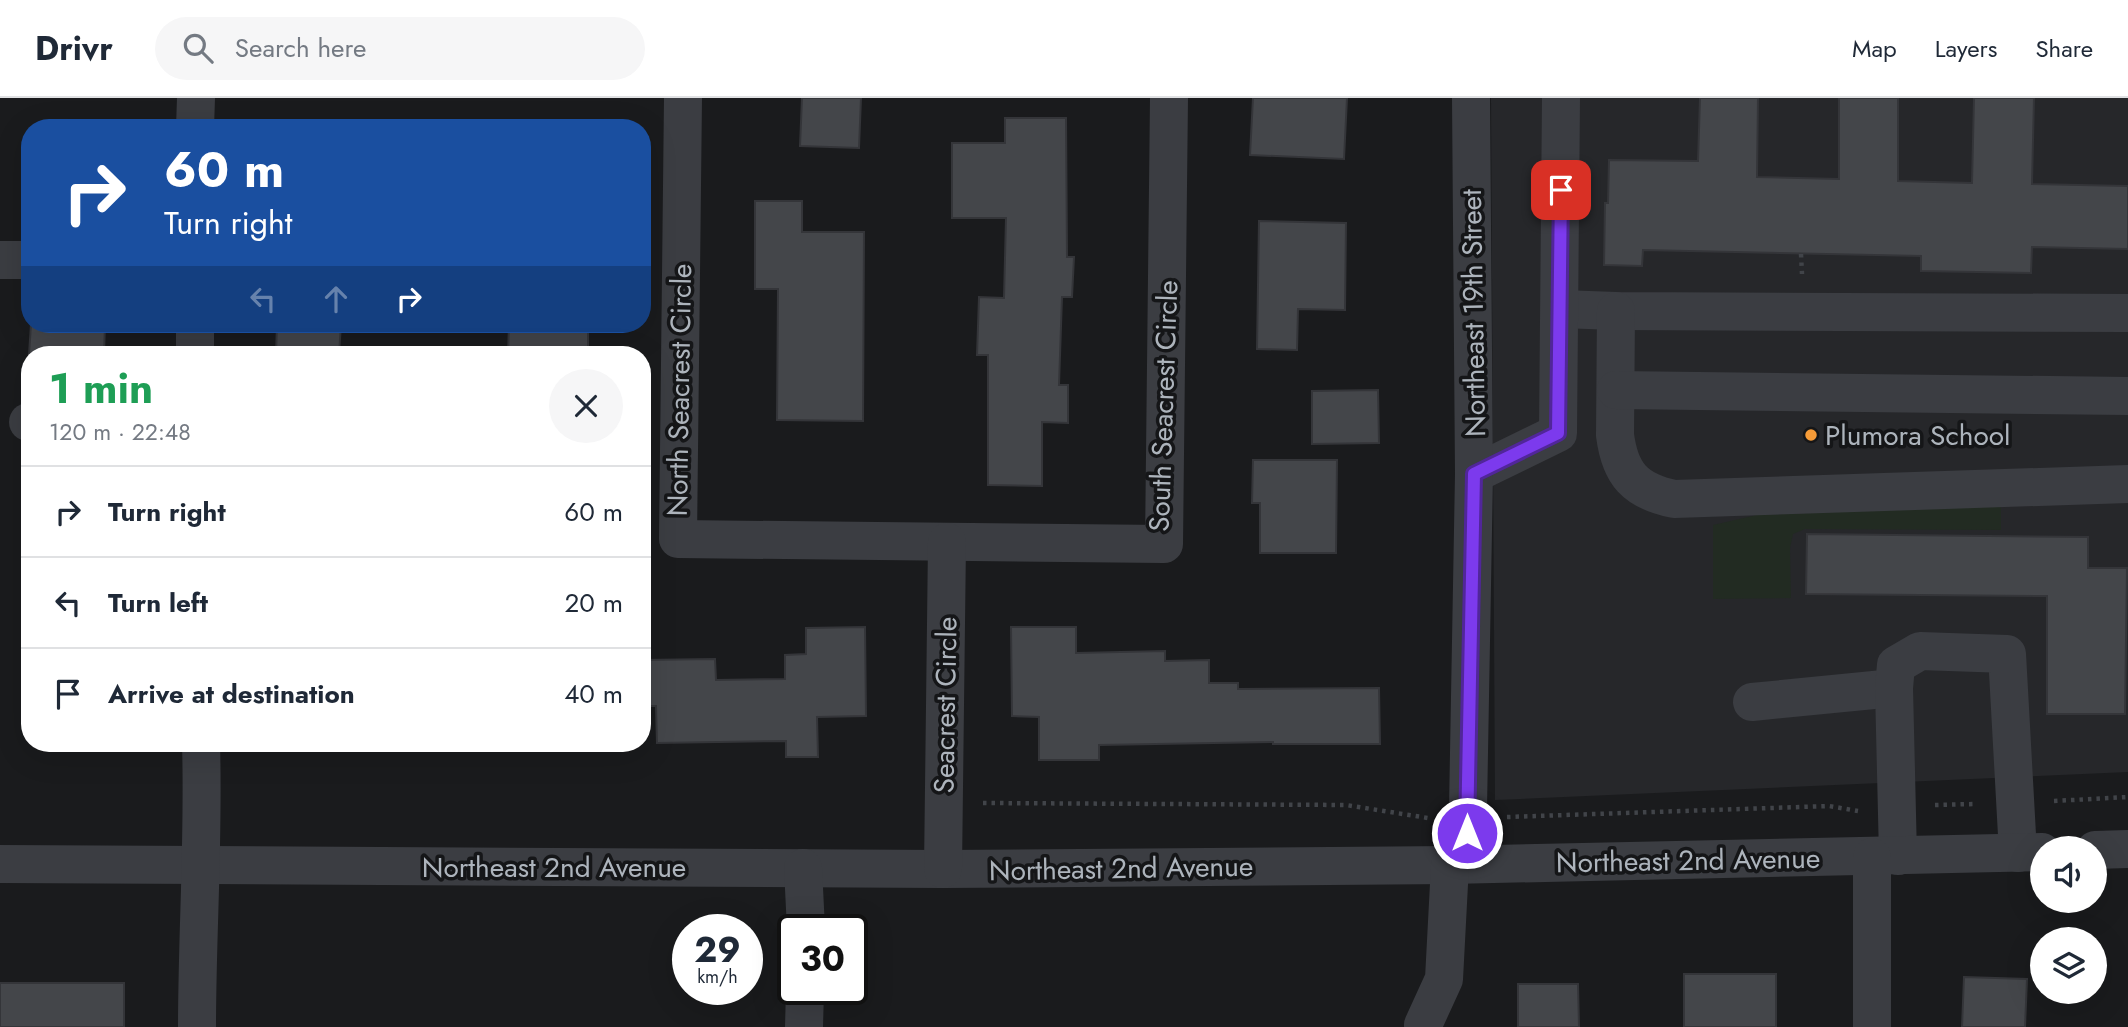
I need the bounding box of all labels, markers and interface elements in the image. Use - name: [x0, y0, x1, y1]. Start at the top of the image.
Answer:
- search box: [155, 17, 645, 80]
- text: Drivr: [35, 25, 113, 72]
- icon: search: [179, 29, 217, 67]
- text: Search here: [235, 29, 366, 67]
- text: Map: [1852, 31, 1897, 66]
- text: Layers: [1935, 31, 1997, 66]
- text: Share: [2035, 31, 2093, 66]
- text: 60 m: [164, 135, 284, 205]
- icon: right: [49, 147, 140, 238]
- pin: [1531, 160, 1591, 220]
- icon: arrive: [1542, 171, 1580, 209]
- street label: Northeast 19th Street: [1451, 189, 1496, 437]
- text: Turn right: [164, 200, 293, 246]
- street label: North Seacrest Circle: [657, 263, 702, 517]
- icon: left: [244, 280, 282, 318]
- icon: ahead: [317, 280, 355, 318]
- icon: right: [390, 280, 428, 318]
- street label: South Seacrest Circle: [1139, 280, 1188, 532]
- text: 1 min: [49, 358, 153, 419]
- button: close: [549, 369, 623, 443]
- text: 120 m · 22:48: [49, 415, 191, 449]
- place label: Plumora School: [1825, 415, 2011, 456]
- marker: Plumora School: [1803, 427, 1819, 443]
- icon: right: [49, 493, 87, 531]
- text: Turn right: [108, 493, 226, 531]
- text: 60 m: [564, 493, 623, 531]
- icon: left: [49, 584, 87, 622]
- text: Turn left: [108, 584, 208, 622]
- text: 20 m: [565, 584, 623, 622]
- street label: Seacrest Circle: [923, 616, 968, 794]
- icon: arrive: [49, 675, 87, 713]
- text: Arrive at destination: [108, 675, 355, 713]
- text: 40 m: [564, 675, 623, 713]
- position arrow: [1430, 796, 1504, 870]
- map controls: [2030, 836, 2107, 1004]
- button: sound: [2030, 836, 2107, 913]
- street label: Northeast 2nd Avenue: [1555, 838, 1821, 883]
- street label: Northeast 2nd Avenue: [988, 846, 1254, 891]
- street label: Northeast 2nd Avenue: [422, 847, 686, 888]
- speed limit sign: 30: [777, 914, 868, 1005]
- text: 29: [694, 925, 741, 975]
- button: layers: [2030, 927, 2107, 1004]
- text: km/h: [697, 964, 738, 990]

